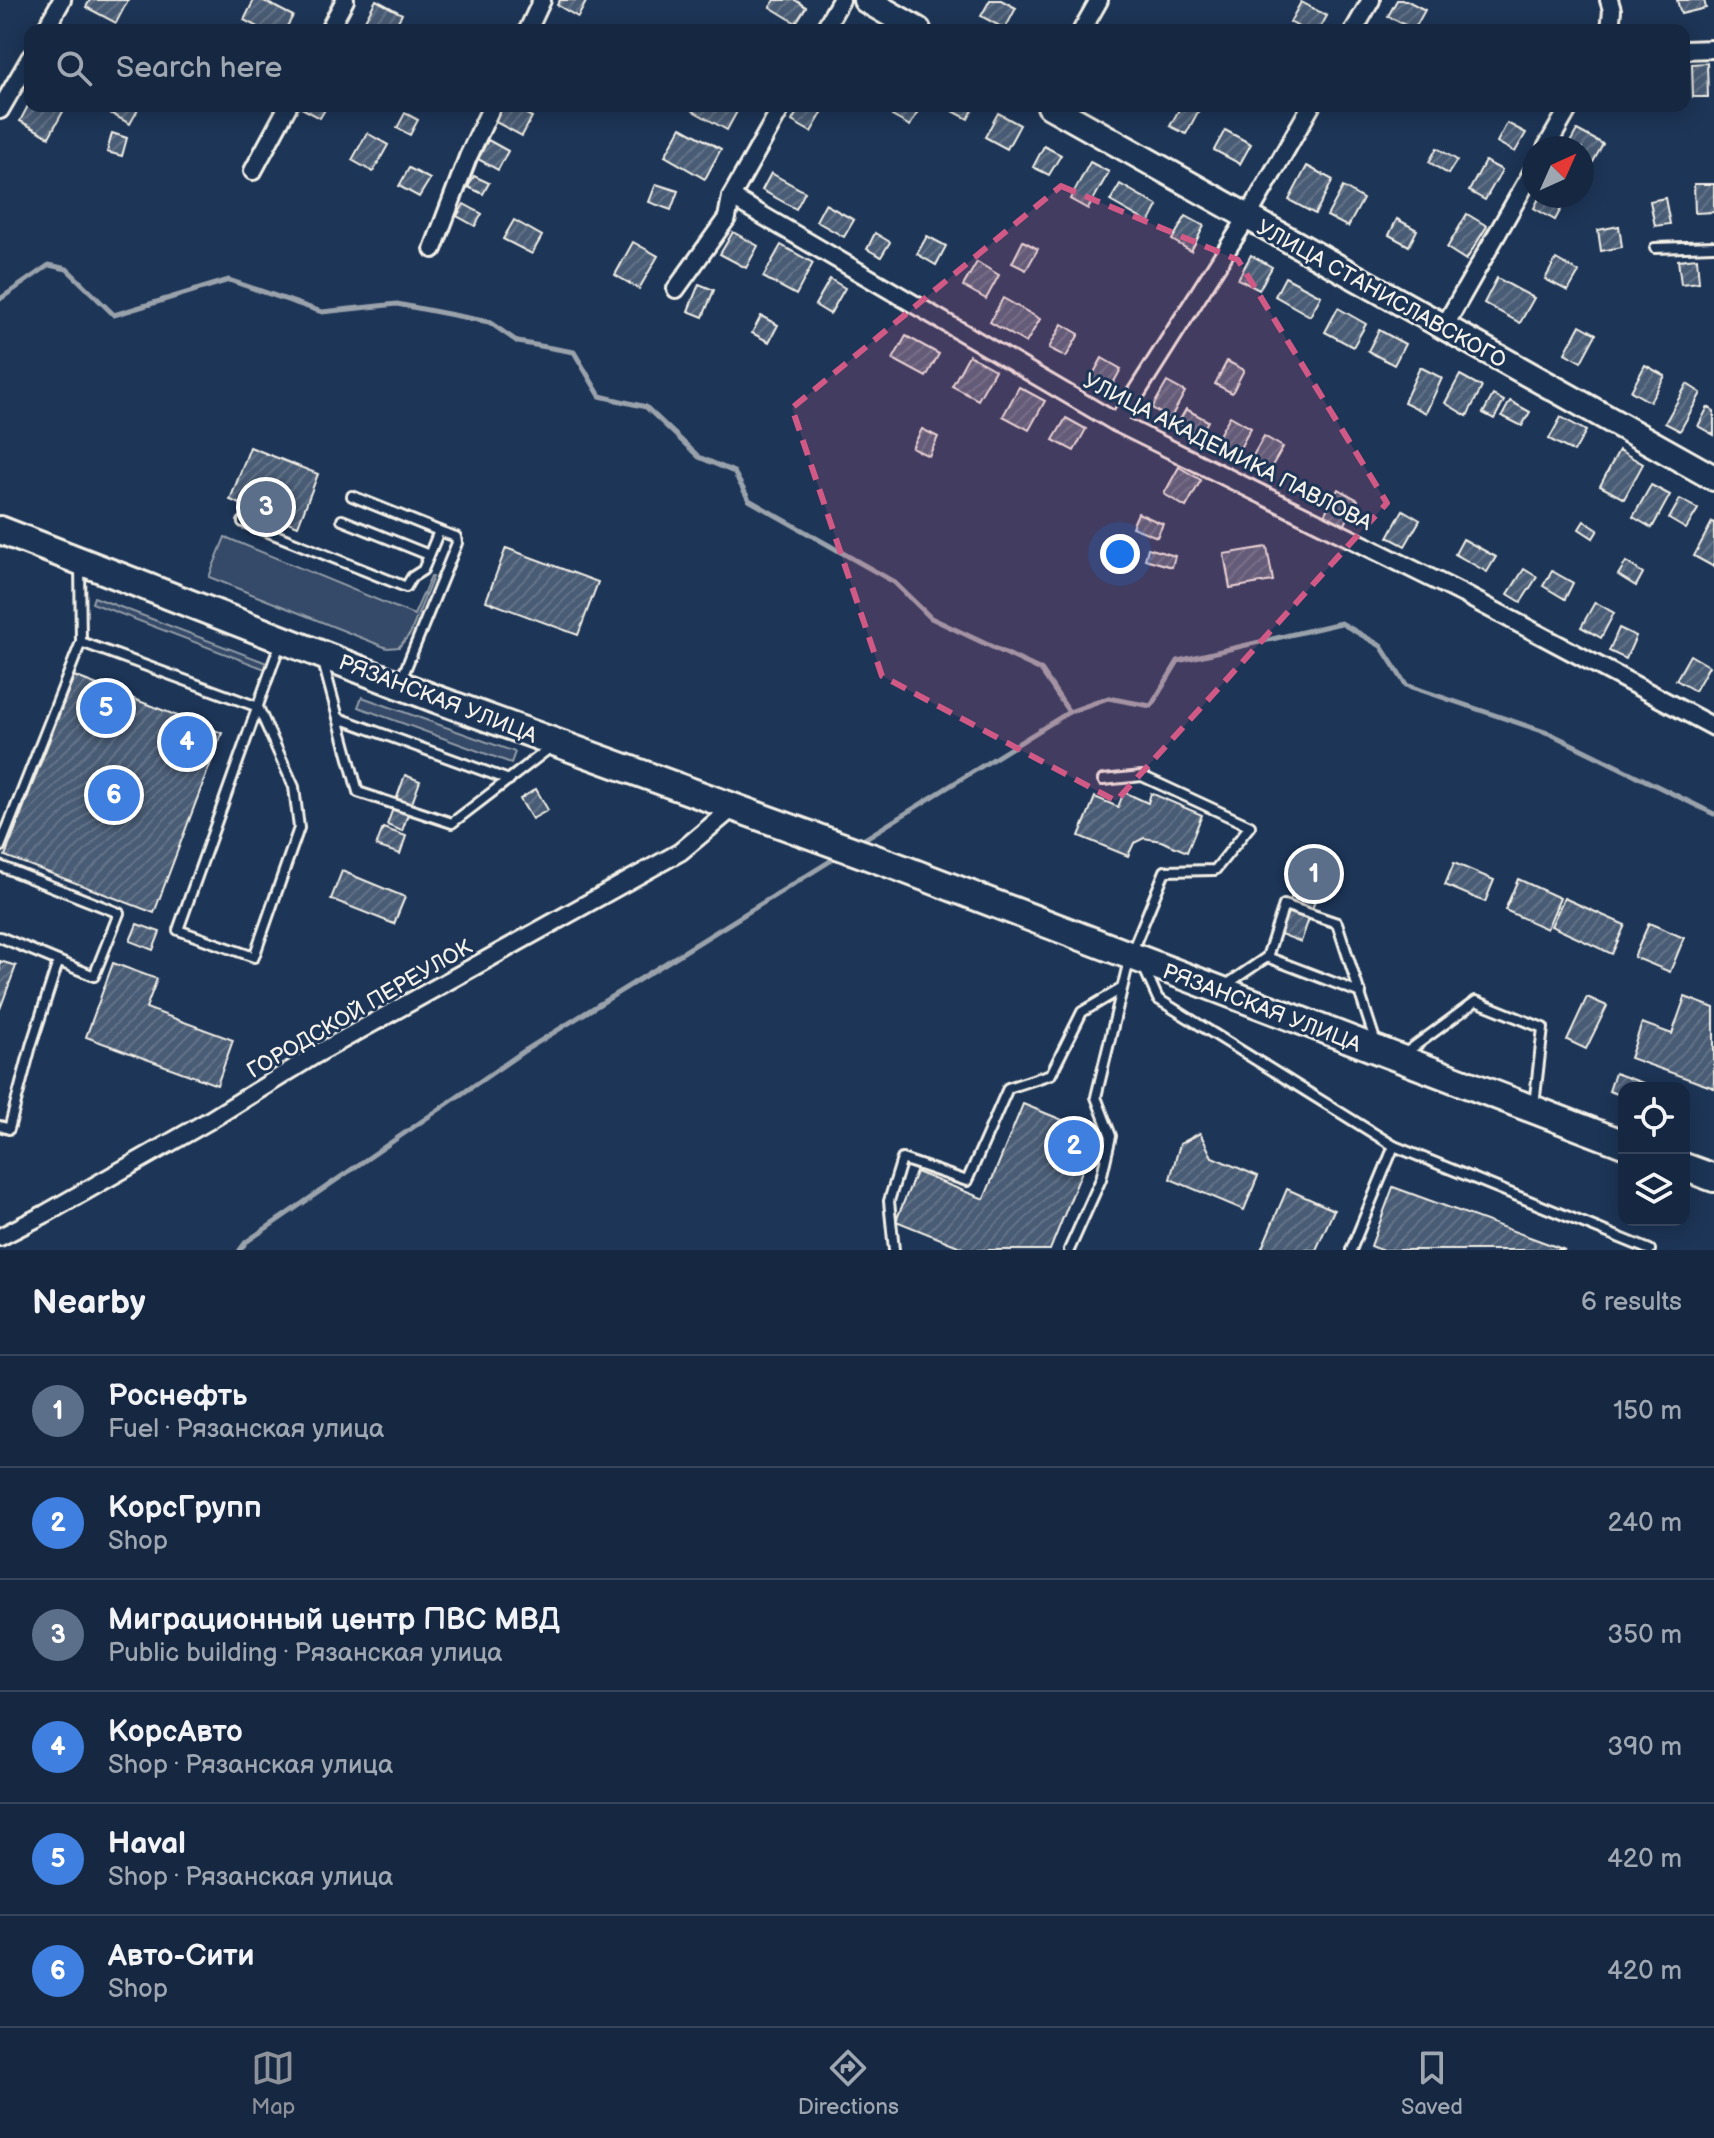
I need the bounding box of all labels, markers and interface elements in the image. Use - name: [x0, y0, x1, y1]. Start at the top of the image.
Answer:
- search box: [24, 24, 1690, 112]
- icon: search: [52, 46, 96, 90]
- text: Search here: [116, 50, 282, 86]
- north arrow: [1522, 136, 1594, 208]
- street label: УЛИЦА СТАНИСЛАВСКОГО: [1252, 214, 1511, 375]
- street label: УЛИЦА АКАДЕМИКА ПАВЛОВА: [1078, 368, 1377, 537]
- pin: 3: [240, 477, 292, 537]
- your location: [1100, 534, 1140, 574]
- street label: РЯЗАНСКАЯ УЛИЦА: [334, 649, 541, 750]
- pin: 5: [80, 678, 132, 738]
- pin: 4: [161, 712, 213, 772]
- pin: 6: [88, 765, 140, 825]
- pin: 1: [1288, 844, 1340, 904]
- street label: ГОРОДСКОЙ ПЕРЕУЛОК: [242, 933, 478, 1085]
- street label: РЯЗАНСКАЯ УЛИЦА: [1158, 958, 1365, 1059]
- map controls: [1618, 1082, 1690, 1226]
- button: locate: [1618, 1082, 1690, 1154]
- pin: 2: [1048, 1116, 1100, 1176]
- button: layers: [1618, 1154, 1690, 1226]
- text: Nearby: [32, 1282, 146, 1323]
- text: 6 results: [1581, 1287, 1682, 1318]
- text: Роснефть: [108, 1378, 247, 1414]
- text: 1: [53, 1396, 63, 1427]
- text: 150 m: [1613, 1396, 1682, 1427]
- text: Fuel · Рязанская улица: [108, 1414, 384, 1445]
- text: КорсГрупп: [108, 1490, 262, 1526]
- text: 2: [50, 1508, 66, 1539]
- text: 240 m: [1607, 1508, 1682, 1539]
- text: Shop: [108, 1526, 168, 1557]
- text: Миграционный центр ПВС МВД: [108, 1602, 560, 1638]
- text: 3: [50, 1620, 66, 1651]
- text: 350 m: [1607, 1620, 1682, 1651]
- text: Public building · Рязанская улица: [108, 1638, 503, 1669]
- text: КорсАвто: [108, 1714, 243, 1750]
- text: 4: [50, 1732, 66, 1763]
- text: 390 m: [1607, 1732, 1682, 1763]
- text: Shop · Рязанская улица: [108, 1750, 393, 1781]
- text: Haval: [108, 1826, 186, 1862]
- text: 5: [50, 1844, 66, 1875]
- text: 420 m: [1607, 1844, 1682, 1875]
- text: Shop · Рязанская улица: [108, 1862, 393, 1893]
- text: Авто-Сити: [108, 1938, 255, 1974]
- text: 6: [50, 1956, 66, 1987]
- text: 420 m: [1607, 1956, 1682, 1987]
- text: Shop: [108, 1974, 168, 2005]
- tab: Map: [251, 2046, 295, 2121]
- tab: Directions: [798, 2046, 899, 2121]
- tab: Saved: [1401, 2046, 1463, 2121]

